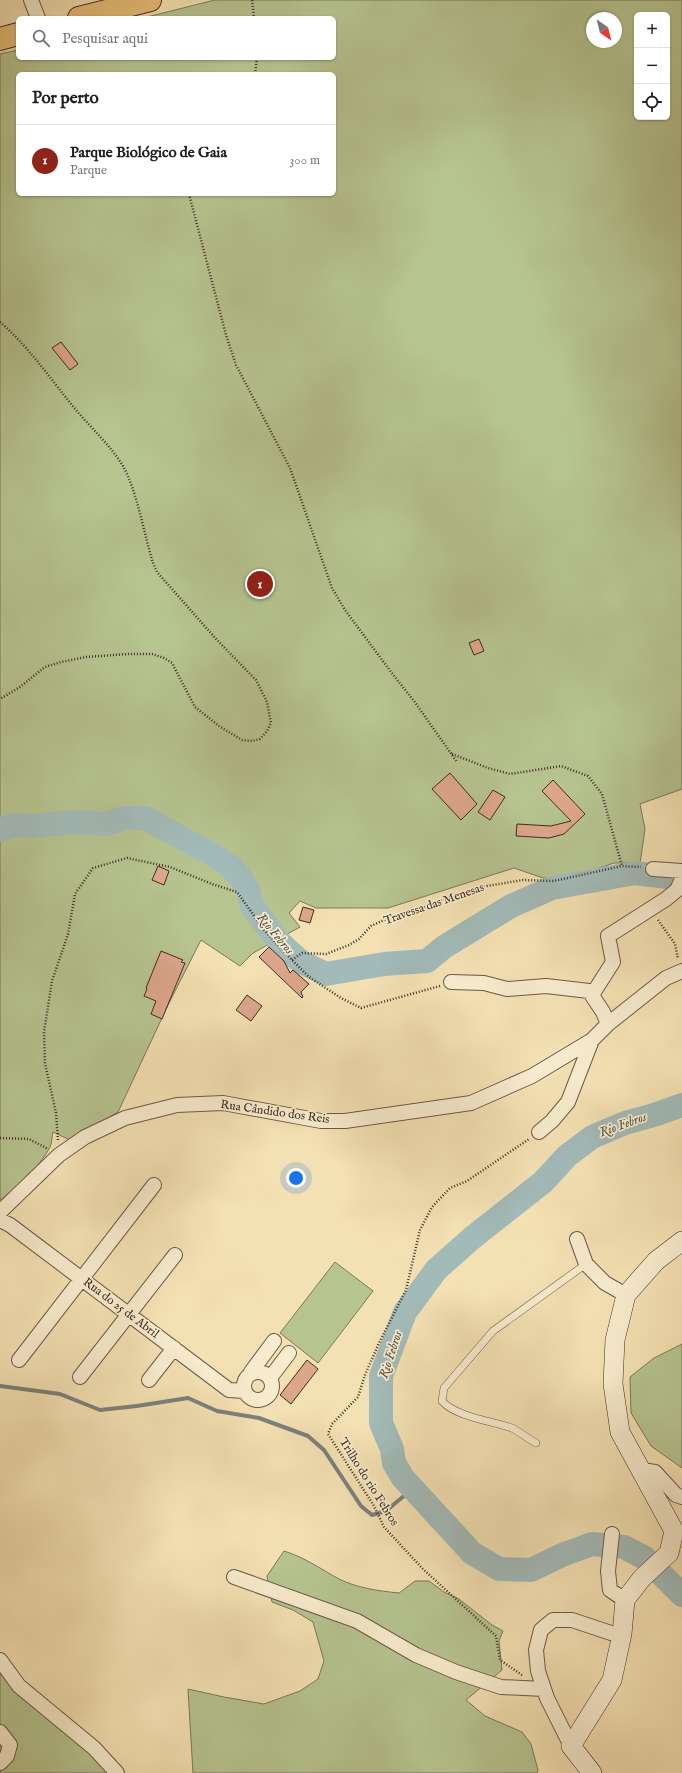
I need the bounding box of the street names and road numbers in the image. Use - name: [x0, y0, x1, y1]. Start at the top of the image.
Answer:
- street label: Travessa das Menesas: [382, 880, 486, 928]
- street label: Rua Cândido dos Reis: [219, 1097, 331, 1127]
- street label: Rua do 25 de Abril: [80, 1275, 162, 1342]
- street label: Trilho do rio Febros: [336, 1435, 402, 1529]

